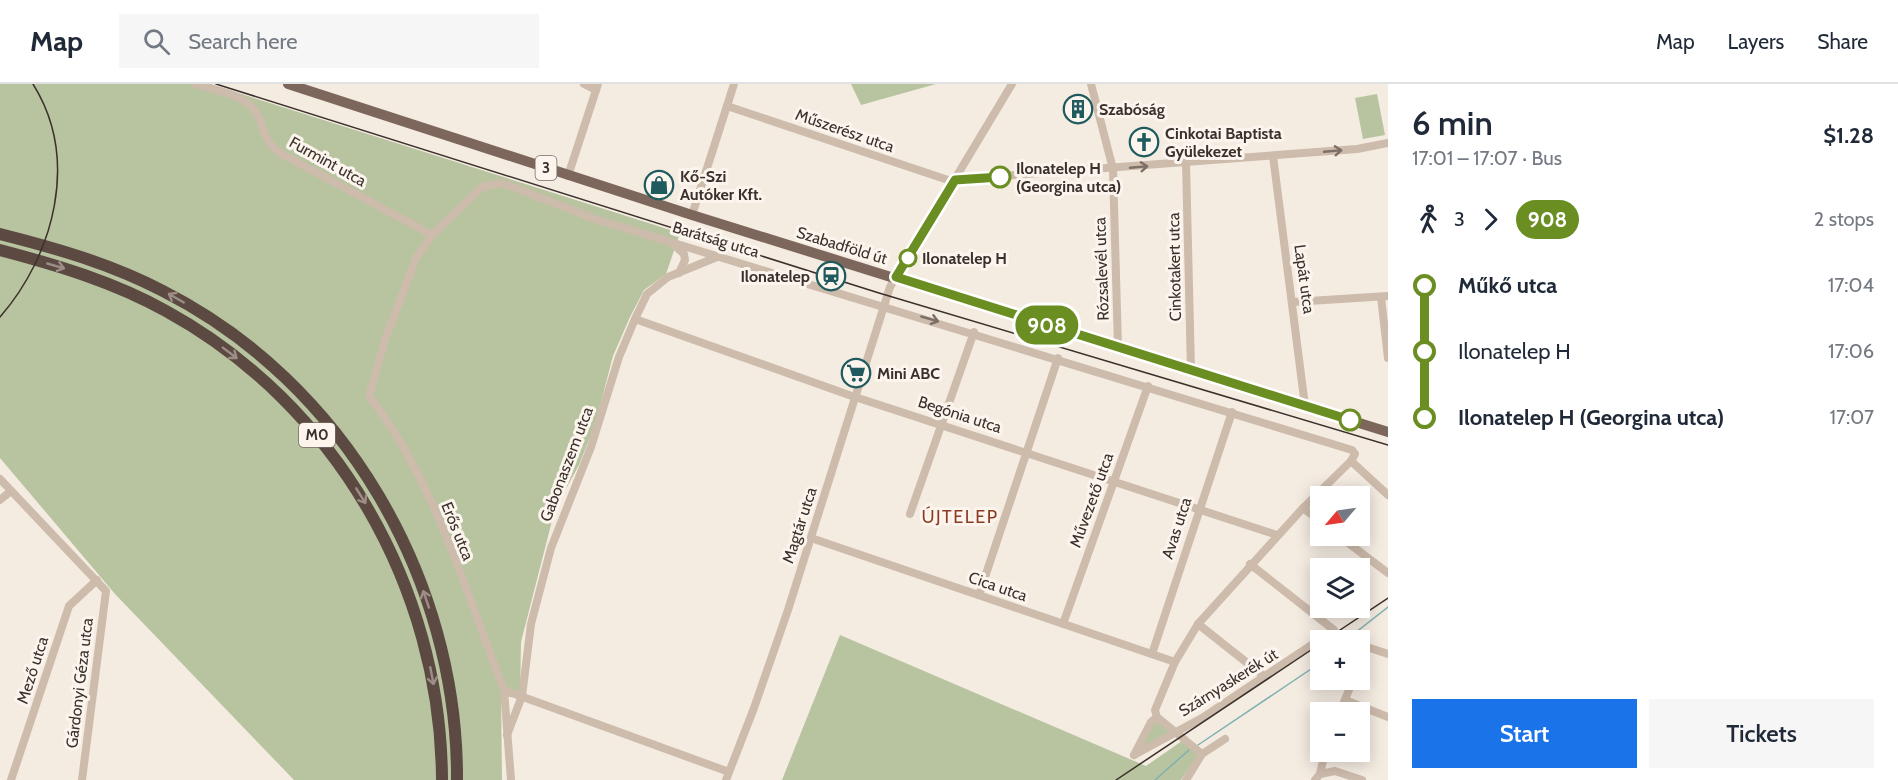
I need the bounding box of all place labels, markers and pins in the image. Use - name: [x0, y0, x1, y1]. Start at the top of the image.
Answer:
- building icon: Szabóság: [1062, 93, 1094, 125]
- place label: Szabóság: [1099, 100, 1165, 119]
- place label: Cinkotai Baptista Gyülekezet: [1165, 124, 1282, 161]
- church icon: Cinkotai Baptista Gyülekezet: [1128, 126, 1160, 158]
- place label: Ilonatelep H (Georgina utca): [1016, 159, 1121, 196]
- marker: Ilonatelep H (Georgina utca): [989, 166, 1011, 188]
- place label: Kő-Szi Autóker Kft.: [680, 167, 762, 204]
- shop icon: Kő-Szi Autóker Kft.: [643, 169, 675, 201]
- marker: Ilonatelep H: [899, 249, 917, 267]
- place label: Ilonatelep H: [922, 249, 1007, 268]
- station icon: Ilonatelep: [815, 260, 847, 292]
- place label: Ilonatelep: [740, 267, 810, 286]
- supermarket icon: Mini ABC: [840, 357, 872, 389]
- place label: Mini ABC: [877, 364, 940, 383]
- unlabelled marker: [1339, 409, 1361, 431]

